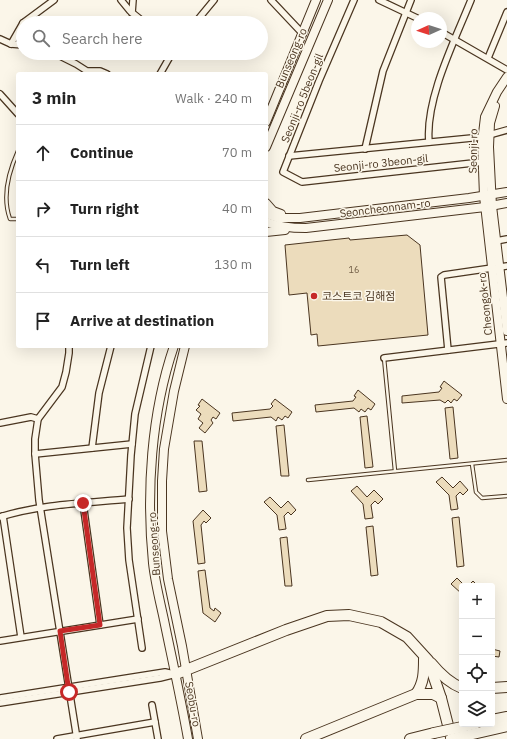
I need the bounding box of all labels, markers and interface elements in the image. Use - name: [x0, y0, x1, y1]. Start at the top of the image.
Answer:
- north arrow: [411, 12, 447, 48]
- search box: [16, 16, 268, 60]
- street label: Bunseong-ro: [272, 26, 310, 90]
- icon: search: [30, 27, 52, 49]
- text: Search here: [62, 29, 142, 48]
- street label: Seonji-ro 5beon-gil: [278, 51, 326, 145]
- text: 3 min: [32, 87, 76, 109]
- text: Walk · 240 m: [175, 90, 252, 107]
- street label: Seonji-ro: [466, 128, 480, 174]
- icon: ahead: [32, 142, 54, 164]
- text: Continue: [70, 143, 134, 162]
- text: 70 m: [222, 144, 252, 161]
- street label: Seonji-ro 3beon-gil: [333, 151, 429, 175]
- street label: Seoncheonnam-ro: [339, 195, 431, 221]
- icon: right: [32, 198, 54, 220]
- text: Turn right: [70, 199, 139, 218]
- text: 40 m: [222, 200, 252, 217]
- icon: left: [32, 254, 54, 276]
- text: Turn left: [70, 255, 130, 274]
- text: 130 m: [214, 256, 252, 273]
- house number: 16: [349, 264, 359, 275]
- street label: Cheongok-ro: [475, 272, 495, 336]
- place label: 코스트코 김해점: [322, 289, 395, 303]
- marker: 코스트코 김해점: [309, 291, 319, 301]
- icon: arrive: [32, 310, 54, 332]
- text: Arrive at destination: [70, 311, 214, 330]
- route end: [74, 494, 92, 512]
- street label: Bunseong-ro: [145, 512, 163, 576]
- map controls: [459, 583, 495, 727]
- button: +: [459, 583, 495, 619]
- button: −: [459, 619, 495, 655]
- button: locate: [459, 655, 495, 691]
- street label: Seobu-ro: [182, 680, 204, 728]
- route start: [60, 683, 78, 701]
- button: layers: [459, 691, 495, 727]

